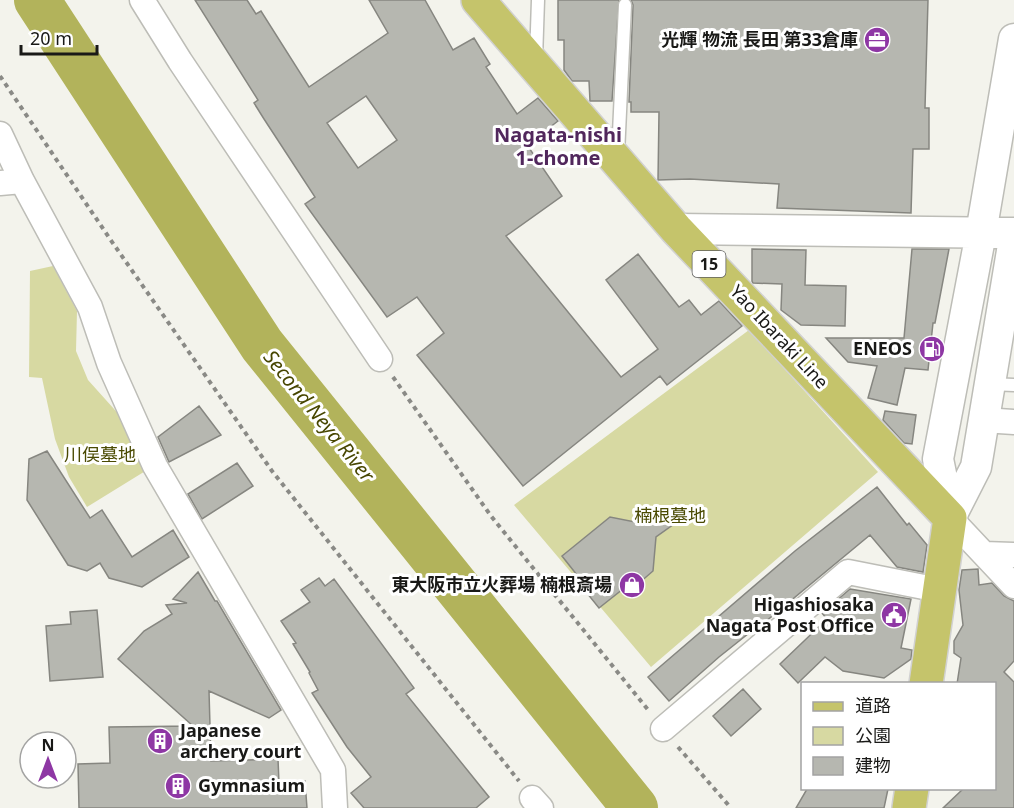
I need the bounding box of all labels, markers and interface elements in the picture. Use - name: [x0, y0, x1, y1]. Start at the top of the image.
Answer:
- scale bar: [21, 18, 98, 56]
- office icon: 光輝 物流 長田 第33倉庫: [862, 25, 892, 55]
- text: 20 m: [30, 26, 72, 50]
- place label: 光輝 物流 長田 第33倉庫: [661, 27, 858, 51]
- district label: Nagata-nishi 1-chome: [494, 121, 622, 171]
- road number: 15: [692, 251, 726, 277]
- street label: Yao Ibaraki Line: [725, 279, 834, 393]
- fuel station icon: ENEOS: [917, 334, 947, 364]
- place label: ENEOS: [853, 336, 912, 360]
- water label: Second Neya River: [258, 344, 382, 488]
- park label: 川俣墓地: [64, 442, 136, 466]
- park label: 楠根墓地: [634, 503, 706, 527]
- shop icon: 東大阪市立火葬場 楠根斎場: [617, 570, 647, 600]
- place label: 東大阪市立火葬場 楠根斎場: [391, 572, 612, 596]
- place label: Higashiosaka Nagata Post Office: [706, 592, 874, 637]
- public building icon: Higashiosaka Nagata Post Office: [879, 600, 909, 630]
- legend: [801, 682, 996, 790]
- text: 道路: [855, 693, 891, 717]
- place label: Japanese archery court: [178, 718, 301, 763]
- text: 公園: [855, 723, 891, 747]
- building icon: Japanese archery court: [145, 726, 175, 756]
- north arrow: [18, 730, 78, 790]
- text: N: [41, 734, 55, 756]
- text: 建物: [855, 753, 891, 777]
- building icon: Gymnasium: [163, 771, 193, 801]
- place label: Gymnasium: [198, 773, 305, 797]

